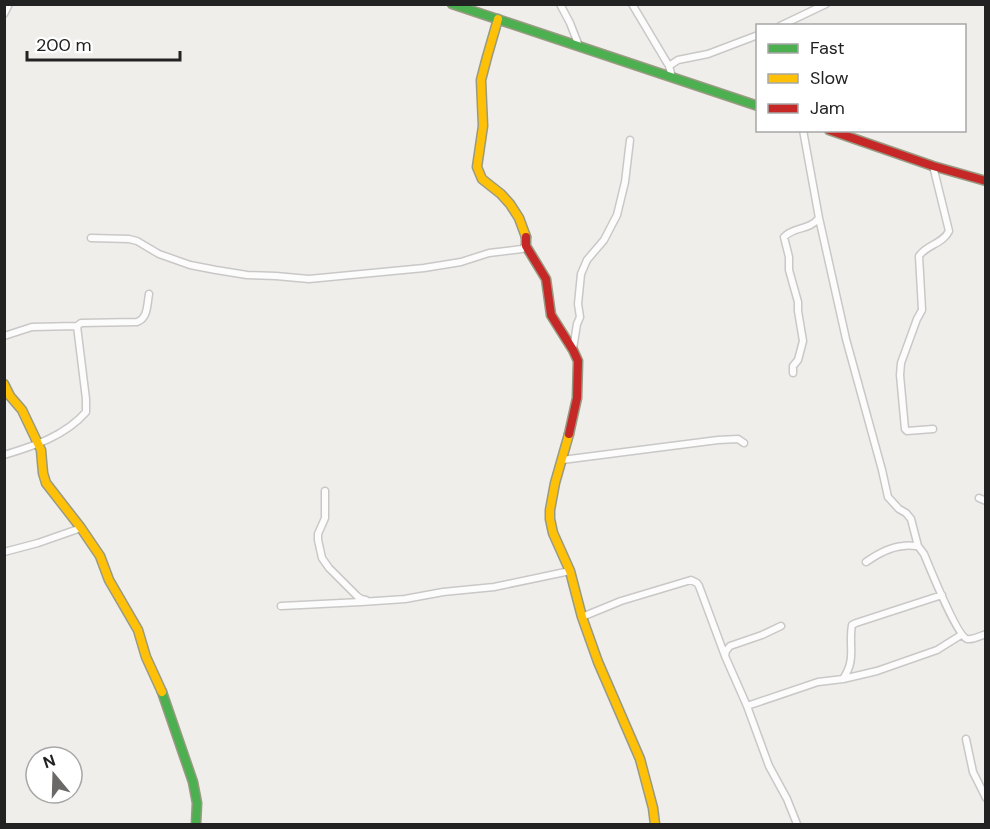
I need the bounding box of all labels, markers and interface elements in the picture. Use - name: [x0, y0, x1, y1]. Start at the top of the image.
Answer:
- scale bar: [27, 24, 180, 62]
- legend: [756, 24, 966, 132]
- text: 200 m: [36, 33, 92, 57]
- text: Fast: [810, 36, 845, 60]
- text: Slow: [810, 66, 849, 90]
- text: Jam: [810, 96, 845, 120]
- north arrow: [24, 745, 84, 805]
- text: N: [40, 749, 58, 773]

